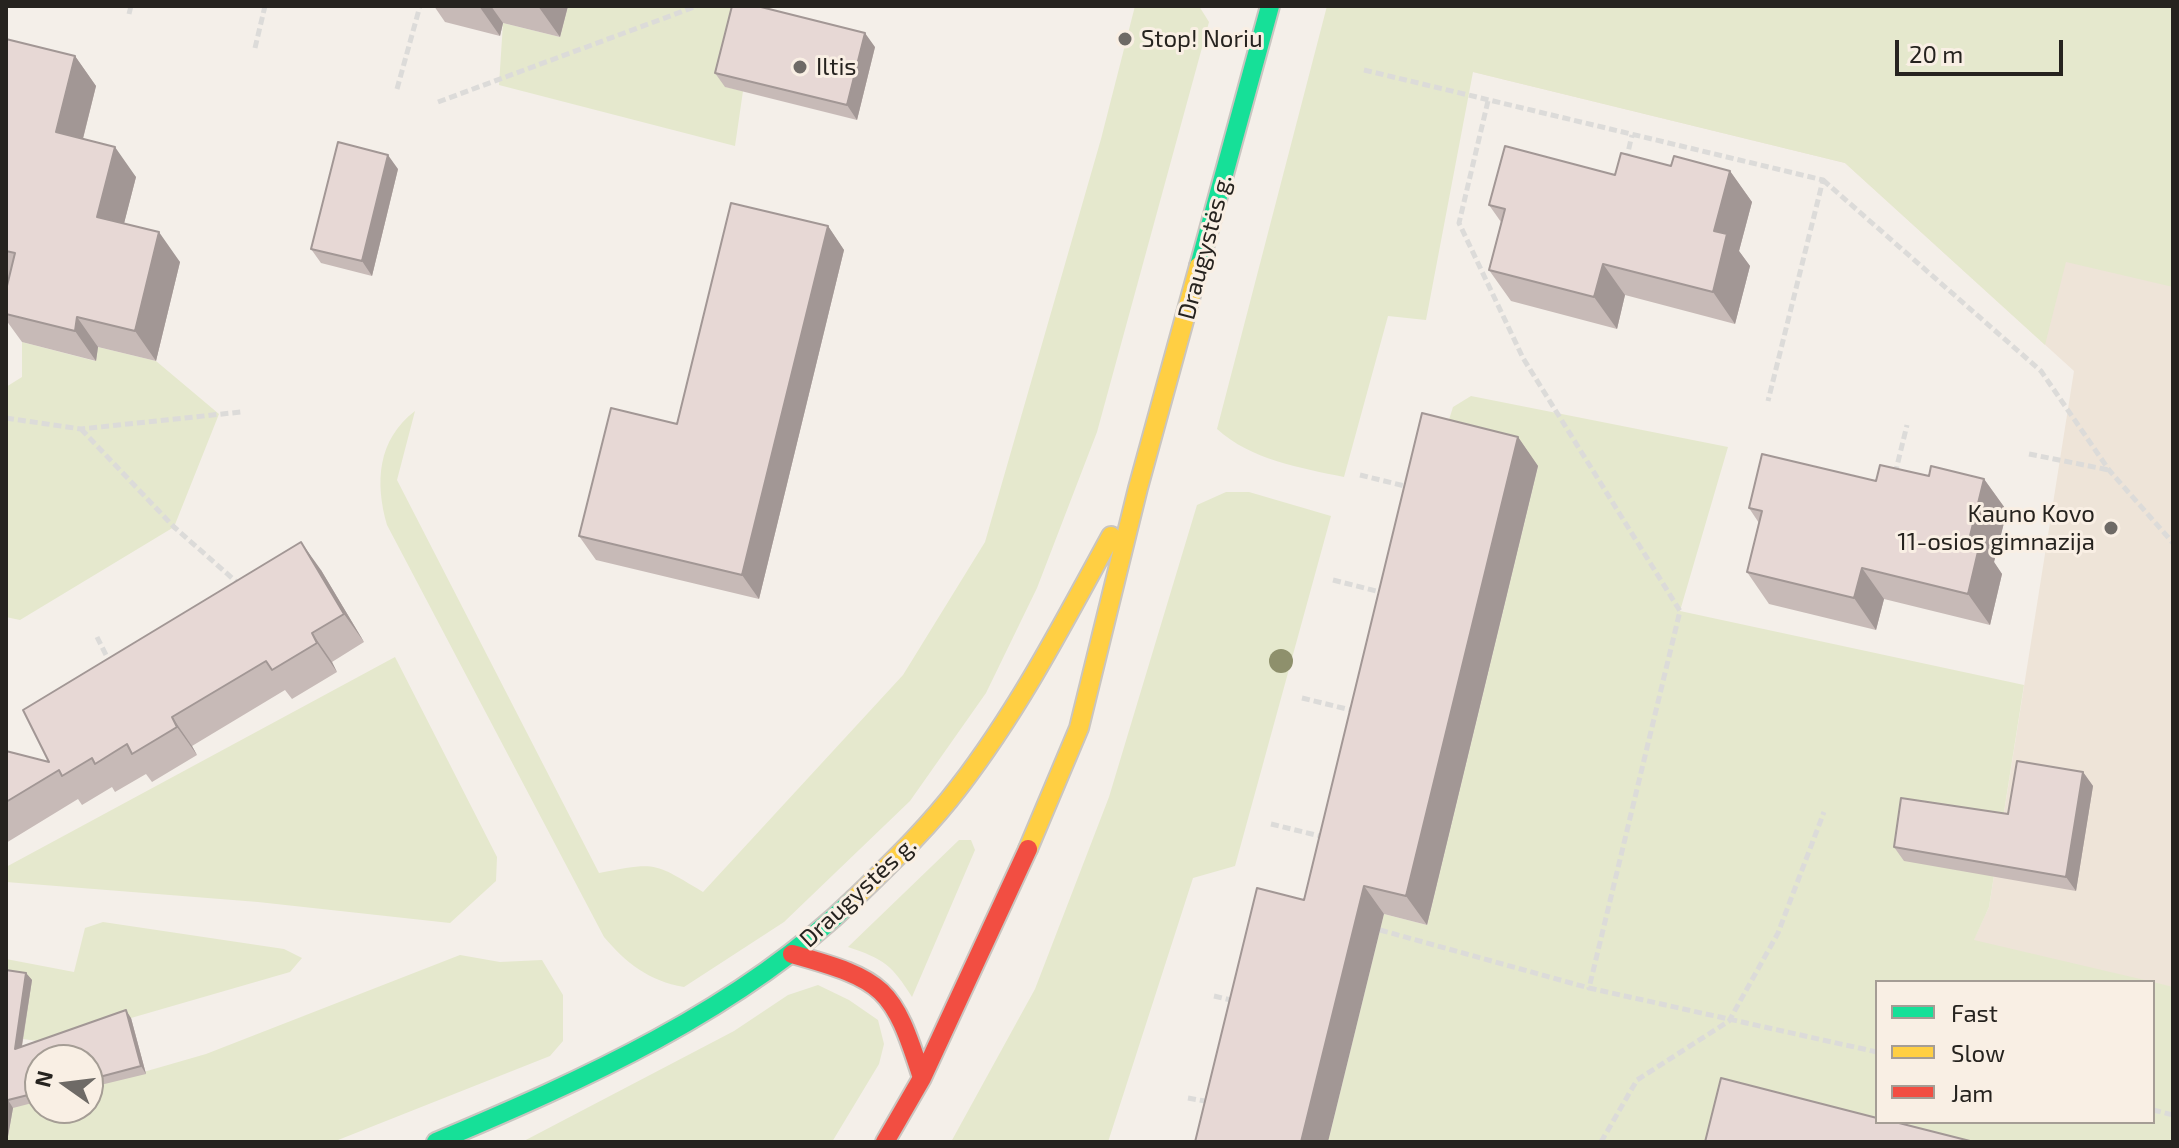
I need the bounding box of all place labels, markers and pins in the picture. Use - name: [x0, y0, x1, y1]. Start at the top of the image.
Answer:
- place label: Stop! Noriu: [1141, 25, 1263, 53]
- marker: Stop! Noriu: [1116, 30, 1134, 48]
- place label: Iltis: [816, 53, 857, 81]
- marker: Iltis: [791, 58, 809, 76]
- place label: Kauno Kovo 11-osios gimnazija: [1897, 500, 2095, 556]
- marker: Kauno Kovo 11-osios gimnazija: [2102, 519, 2120, 537]

